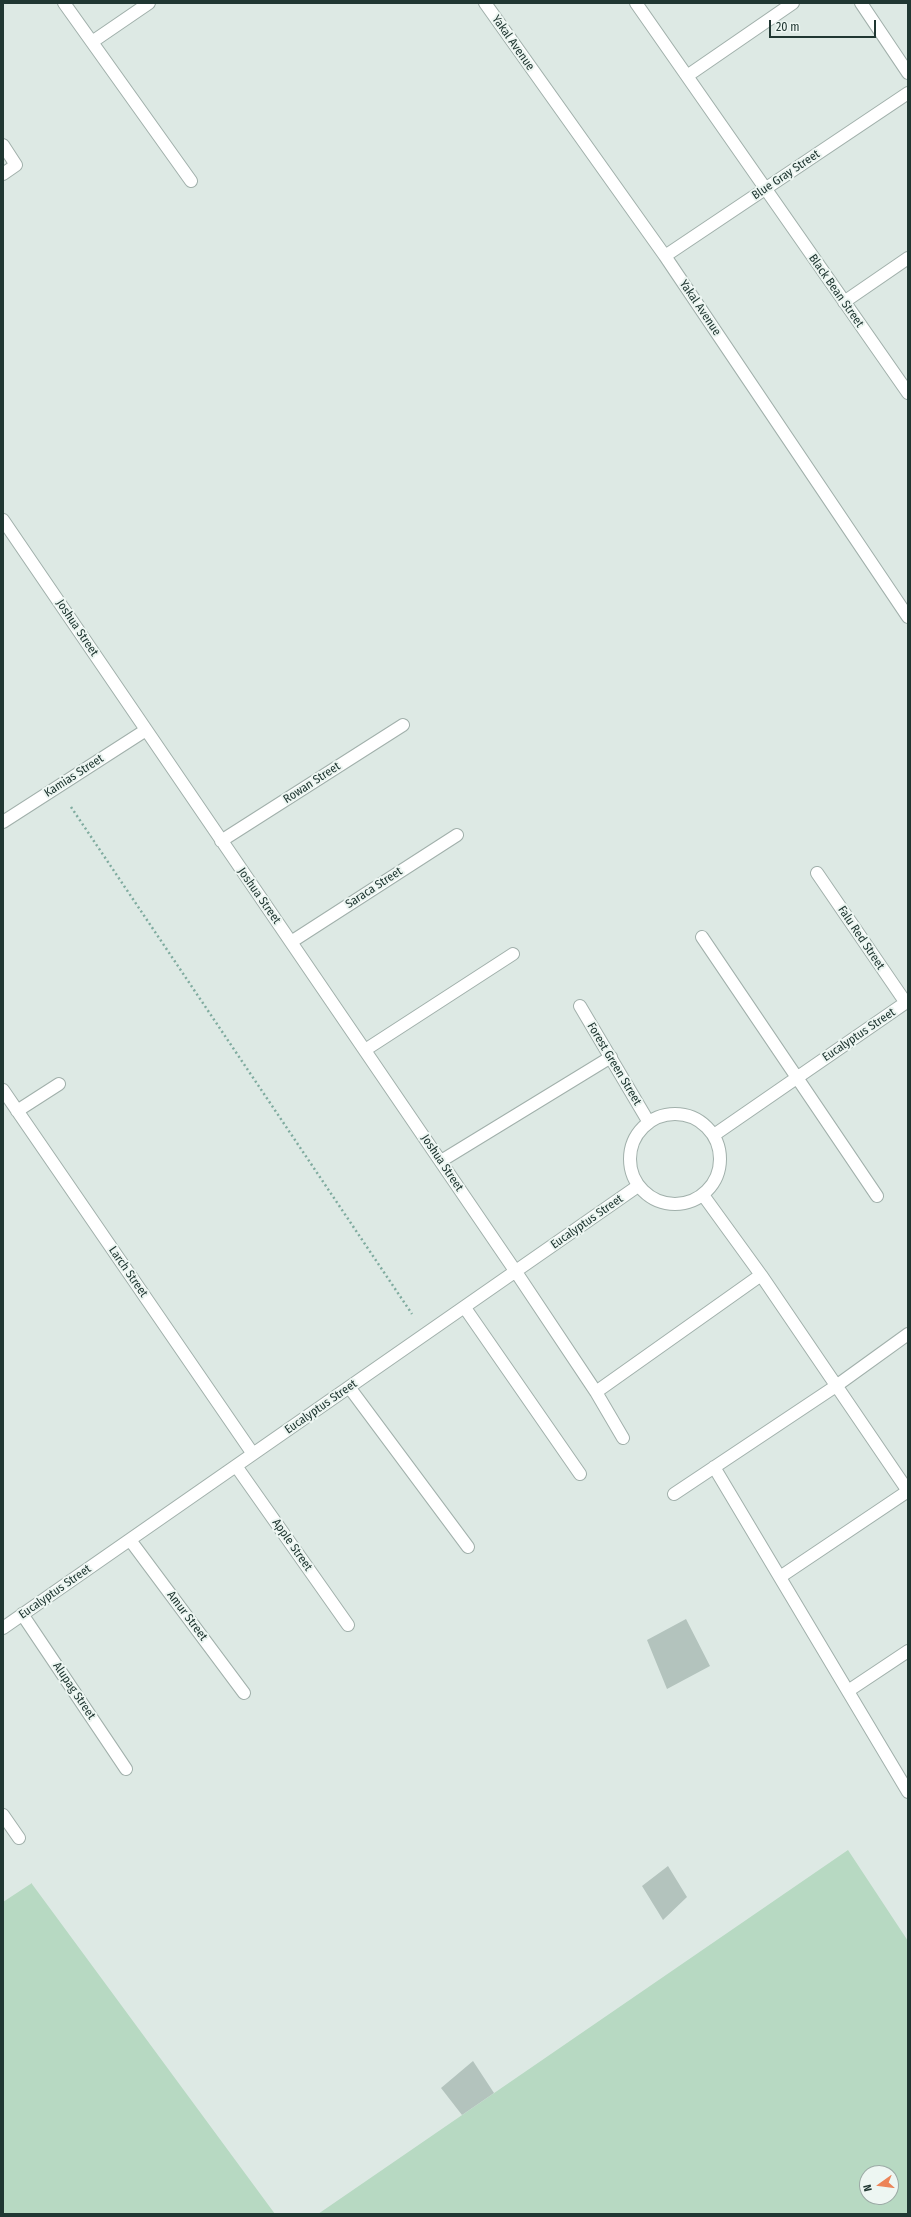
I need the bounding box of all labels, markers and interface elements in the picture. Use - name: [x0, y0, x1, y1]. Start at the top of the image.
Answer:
- scale bar: [771, 12, 878, 38]
- street label: Yakal Avenue: [489, 13, 537, 73]
- text: 20 m: [776, 20, 800, 34]
- street label: Blue Gray Street: [749, 147, 823, 203]
- street label: Black Bean Street: [805, 252, 867, 330]
- street label: Yakal Avenue: [676, 277, 724, 339]
- street label: Joshua Street: [53, 597, 101, 659]
- street label: Kamias Street: [42, 752, 106, 800]
- street label: Rowan Street: [281, 759, 343, 807]
- street label: Saraca Street: [343, 864, 405, 912]
- street label: Joshua Street: [234, 865, 284, 927]
- street label: Falu Red Street: [834, 903, 888, 973]
- street label: Eucalyptus Street: [820, 1005, 898, 1065]
- street label: Forest Green Street: [584, 1020, 644, 1108]
- street label: Joshua Street: [418, 1132, 466, 1194]
- street label: Eucalyptus Street: [548, 1192, 626, 1252]
- street label: Larch Street: [105, 1244, 151, 1300]
- street label: Eucalyptus Street: [282, 1377, 360, 1437]
- street label: Apple Street: [269, 1516, 315, 1574]
- street label: Eucalyptus Street: [16, 1562, 94, 1622]
- street label: Amur Street: [164, 1588, 210, 1644]
- street label: Alupag Street: [50, 1660, 98, 1722]
- north arrow: [859, 2165, 899, 2205]
- text: N: [861, 2183, 875, 2193]

